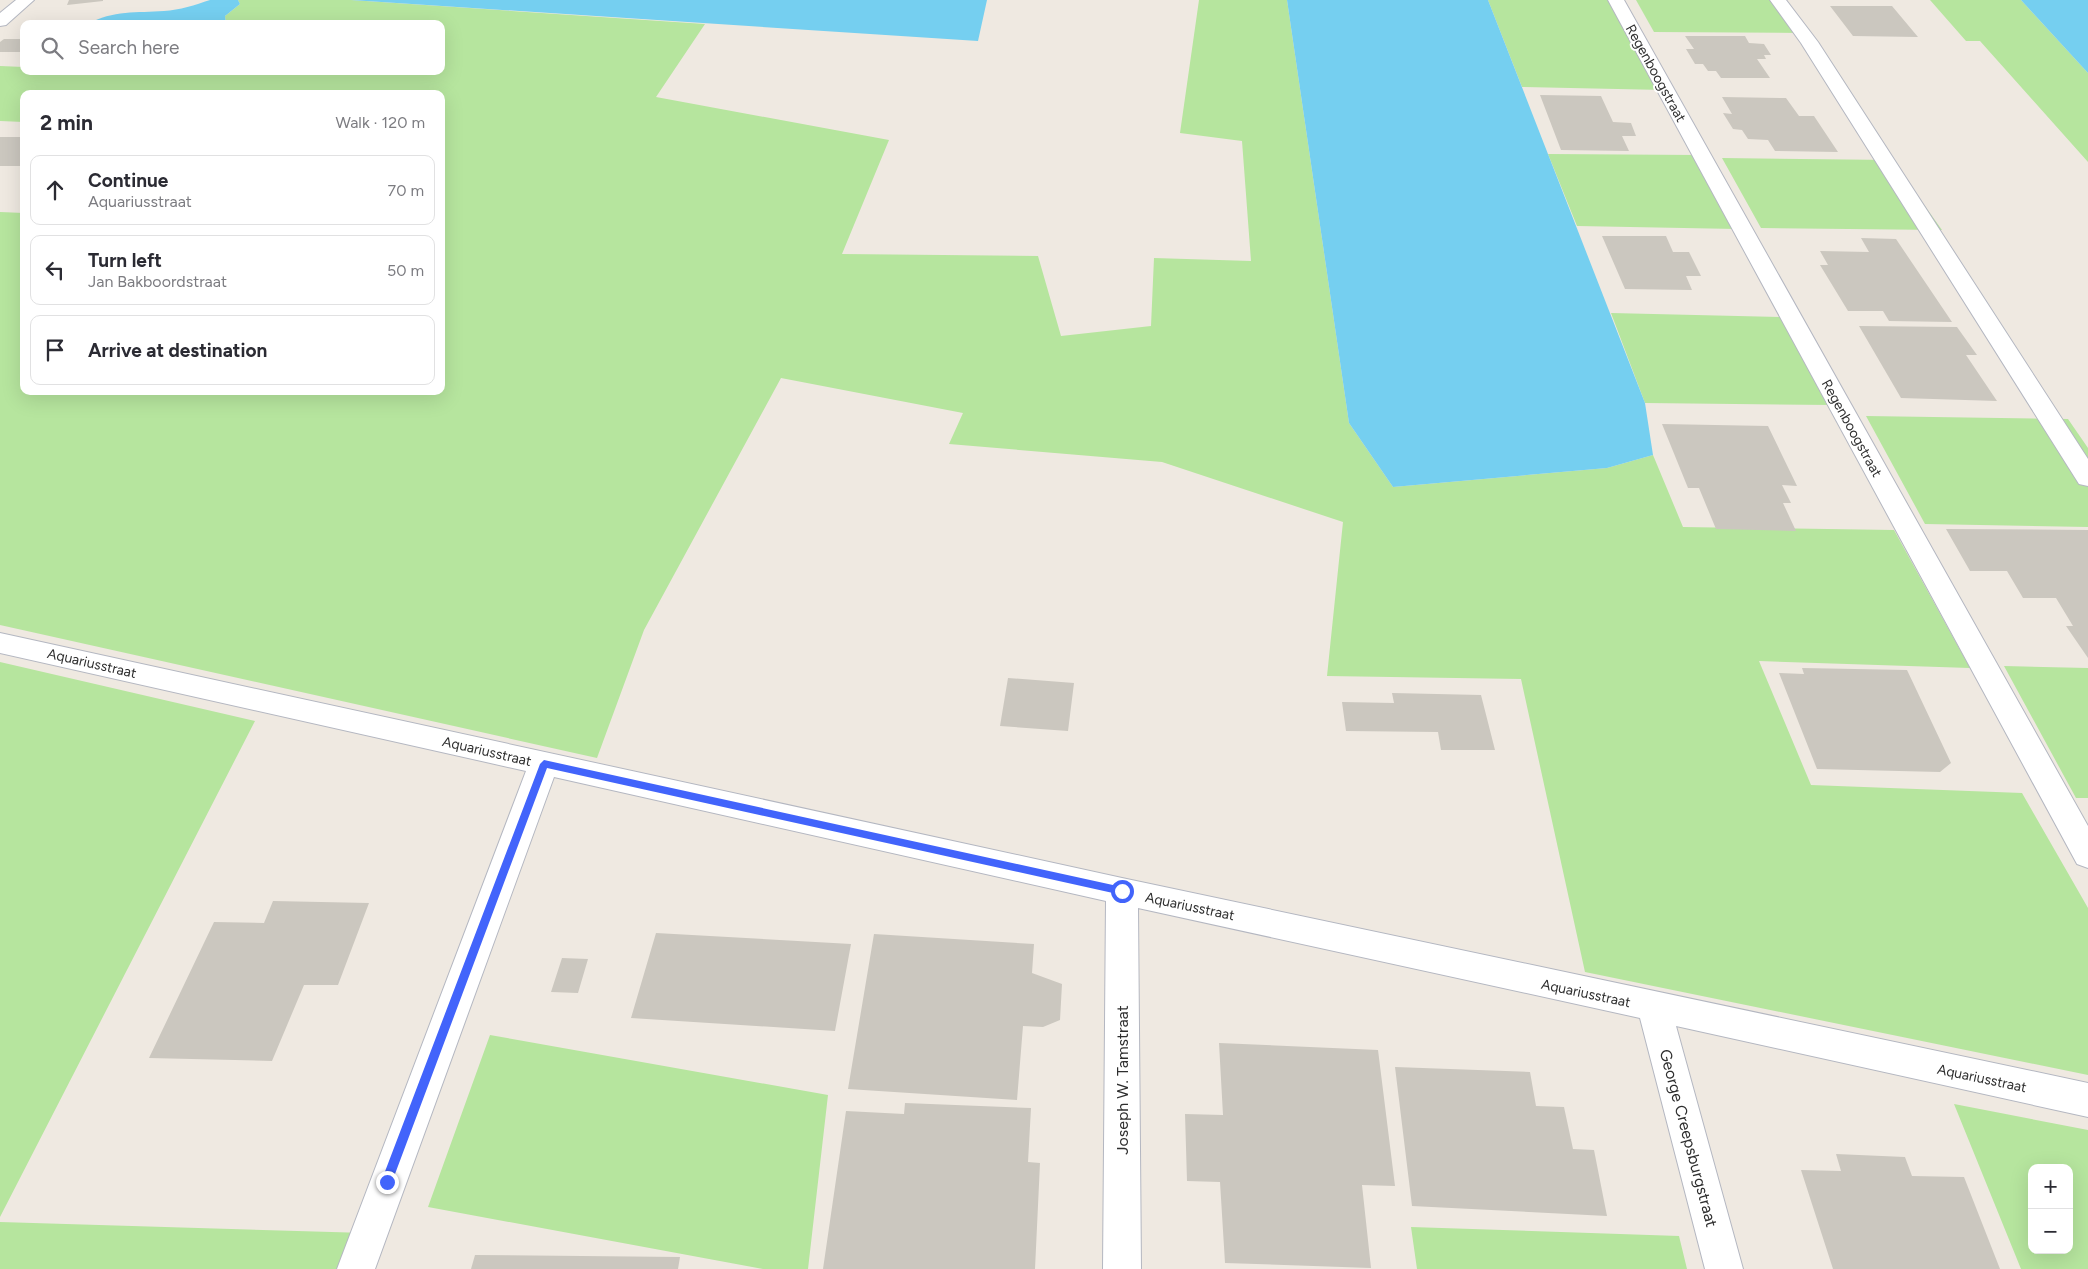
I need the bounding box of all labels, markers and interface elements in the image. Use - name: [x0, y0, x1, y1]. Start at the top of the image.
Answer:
- search box: [20, 20, 445, 75]
- street label: Regenboogstraat: [1622, 22, 1689, 125]
- icon: search: [38, 34, 66, 62]
- text: Search here: [78, 36, 180, 59]
- text: 2 min: [40, 110, 93, 135]
- text: Walk · 120 m: [336, 113, 425, 132]
- text: Continue: [88, 169, 168, 192]
- icon: ahead: [41, 176, 69, 204]
- text: 70 m: [388, 181, 424, 200]
- text: Aquariusstraat: [88, 192, 192, 211]
- text: Turn left: [88, 249, 162, 272]
- icon: left: [41, 256, 69, 284]
- text: 50 m: [387, 261, 424, 280]
- text: Jan Bakboordstraat: [88, 272, 227, 291]
- icon: arrive: [41, 336, 69, 364]
- text: Arrive at destination: [88, 339, 267, 362]
- street label: Regenboogstraat: [1818, 377, 1885, 480]
- street label: Aquariusstraat: [46, 645, 138, 682]
- street label: Aquariusstraat: [441, 733, 533, 770]
- route start: [1111, 880, 1134, 903]
- street label: Aquariusstraat: [1144, 889, 1236, 924]
- street label: Aquariusstraat: [1540, 976, 1632, 1011]
- street label: Joseph W. Tamstraat: [1113, 1005, 1132, 1155]
- street label: George Creepsburgstraat: [1656, 1047, 1721, 1229]
- street label: Aquariusstraat: [1936, 1061, 2028, 1096]
- map controls: [2028, 1164, 2073, 1254]
- button: +: [2028, 1164, 2073, 1209]
- route end: [376, 1171, 399, 1194]
- button: −: [2028, 1209, 2073, 1254]

